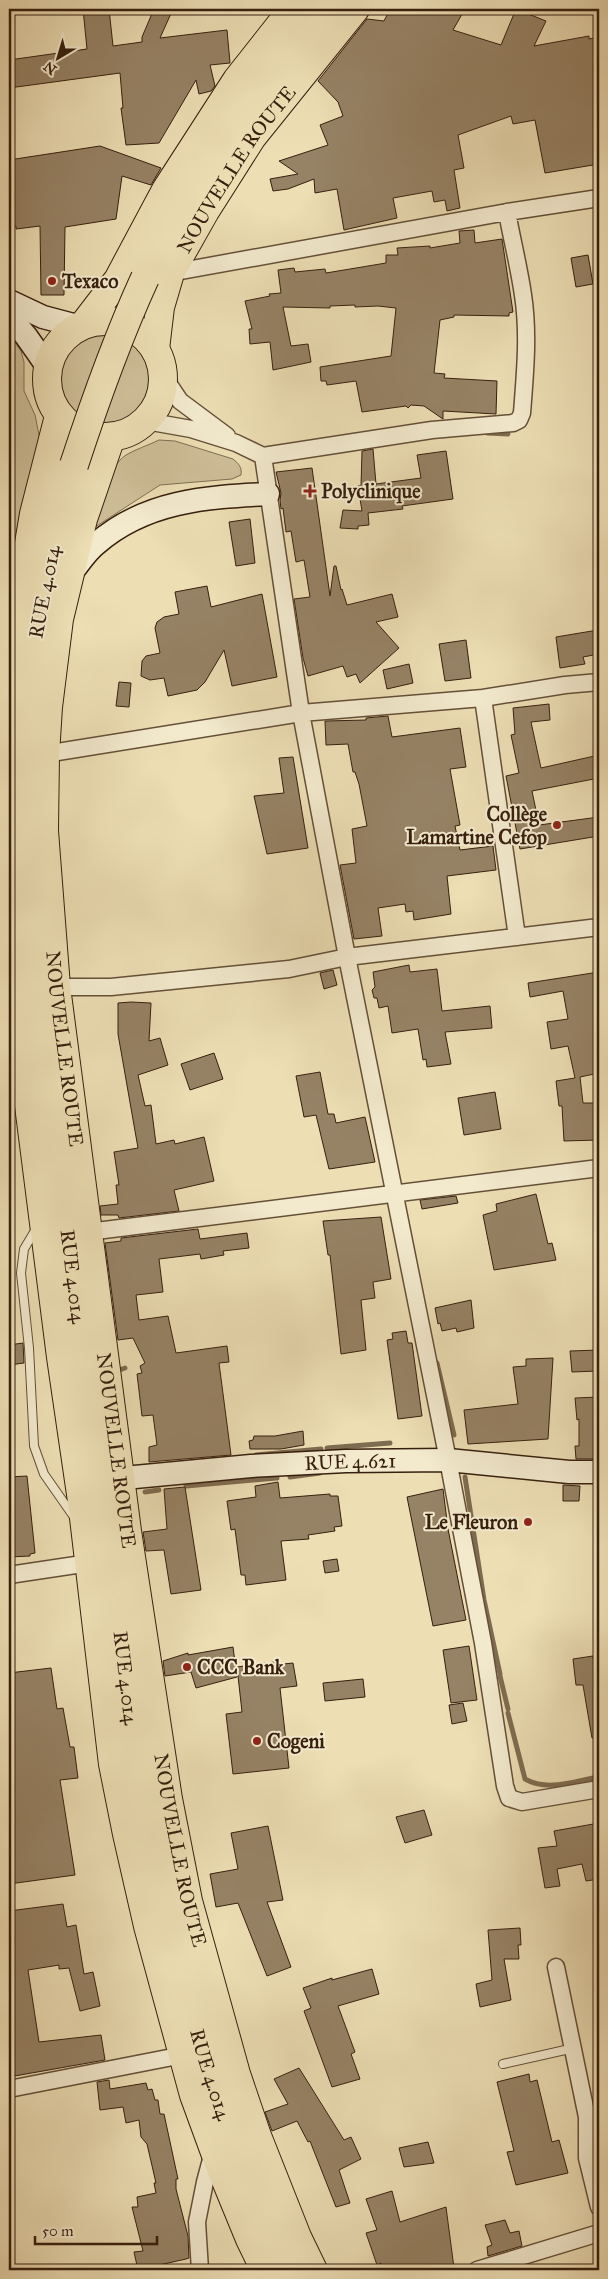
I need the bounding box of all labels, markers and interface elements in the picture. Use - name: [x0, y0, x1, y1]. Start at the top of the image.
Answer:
- north arrow: [32, 32, 82, 82]
- text: N: [40, 57, 60, 78]
- street label: NOUVELLE ROUTE: [172, 81, 301, 257]
- place label: Texaco: [61, 269, 118, 293]
- marker: Texaco: [46, 275, 58, 287]
- place label: Polyclinique: [321, 479, 421, 504]
- marker: Polyclinique: [303, 484, 317, 498]
- street label: RUE 4.014: [23, 543, 65, 640]
- place label: Collège Lamartine Cefop: [406, 802, 548, 850]
- marker: Collège Lamartine Cefop: [551, 819, 563, 831]
- street label: NOUVELLE ROUTE: [41, 950, 89, 1148]
- street label: RUE 4.014: [56, 1228, 91, 1325]
- street label: NOUVELLE ROUTE: [92, 1351, 141, 1550]
- street label: RUE 4.621: [304, 1449, 396, 1475]
- place label: Le Fleuron: [425, 1510, 518, 1534]
- marker: Le Fleuron: [522, 1516, 534, 1528]
- street label: RUE 4.014: [108, 1630, 144, 1727]
- place label: CCC Bank: [197, 1655, 285, 1679]
- marker: CCC Bank: [181, 1661, 193, 1673]
- place label: Cogeni: [267, 1729, 325, 1754]
- marker: Cogeni: [251, 1735, 263, 1747]
- street label: NOUVELLE ROUTE: [149, 1752, 212, 1949]
- street label: RUE 4.014: [185, 2026, 236, 2124]
- scale bar: [35, 2214, 158, 2246]
- text: 50 m: [42, 2222, 74, 2240]

